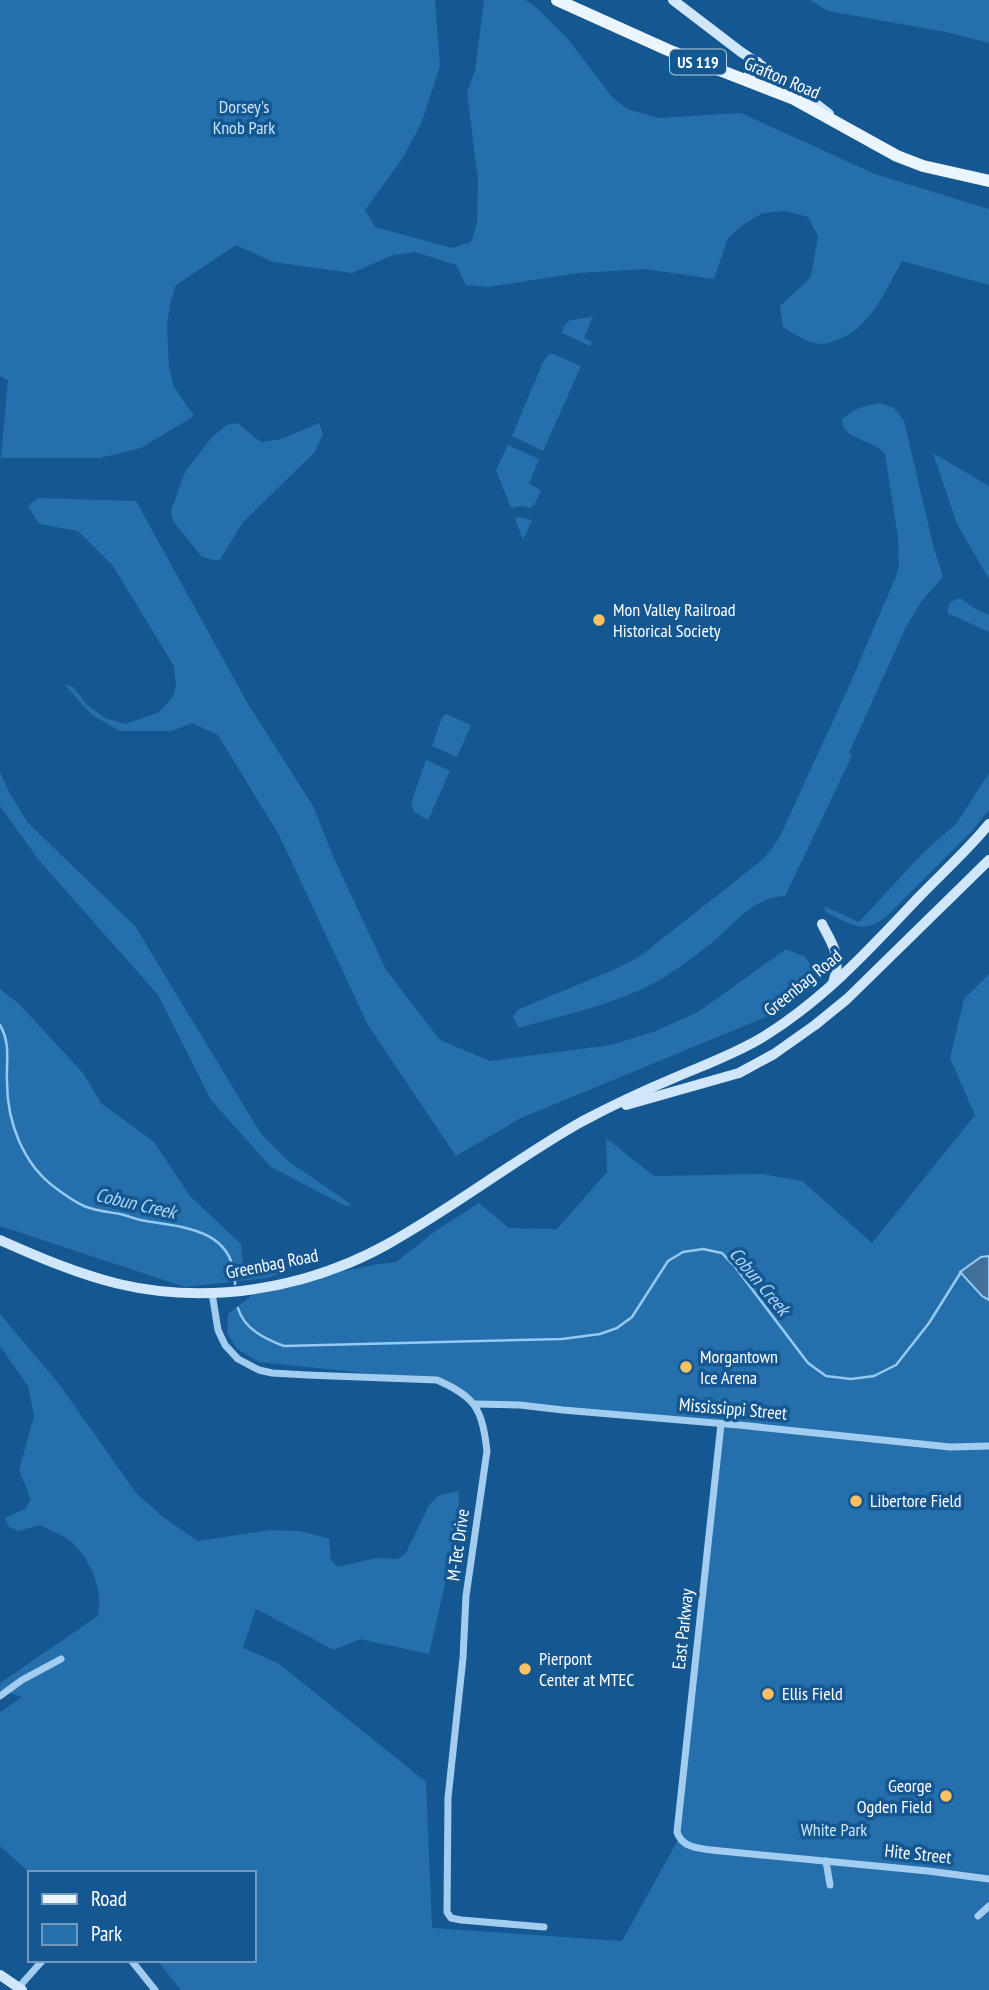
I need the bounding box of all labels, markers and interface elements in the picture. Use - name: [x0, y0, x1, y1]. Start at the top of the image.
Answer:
- road number: US 119: [670, 50, 726, 74]
- street label: Grafton Road: [741, 51, 824, 104]
- park label: Dorsey's Knob Park: [213, 95, 275, 139]
- place label: Mon Valley Railroad Historical Society: [613, 598, 736, 642]
- marker: Mon Valley Railroad Historical Society: [591, 612, 607, 628]
- street label: Greenbag Road: [759, 944, 846, 1021]
- water label: Cobun Creek: [93, 1182, 181, 1224]
- water label: Cobun Creek: [725, 1242, 797, 1322]
- street label: Greenbag Road: [224, 1243, 320, 1284]
- place label: Morgantown Ice Arena: [700, 1345, 778, 1389]
- marker: Morgantown Ice Arena: [678, 1359, 694, 1375]
- street label: Mississippi Street: [678, 1392, 788, 1425]
- place label: Libertore Field: [870, 1489, 962, 1512]
- marker: Libertore Field: [848, 1493, 864, 1509]
- street label: M-Tec Drive: [441, 1507, 474, 1582]
- street label: East Parkway: [667, 1587, 698, 1670]
- place label: Pierpont Center at MTEC: [539, 1647, 635, 1691]
- marker: Pierpont Center at MTEC: [517, 1661, 533, 1677]
- place label: Ellis Field: [782, 1682, 843, 1705]
- marker: Ellis Field: [760, 1686, 776, 1702]
- place label: George Ogden Field: [857, 1774, 932, 1818]
- marker: George Ogden Field: [938, 1788, 954, 1804]
- park label: White Park: [801, 1818, 867, 1841]
- street label: Hite Street: [884, 1839, 953, 1868]
- legend: [28, 1871, 256, 1962]
- text: Road: [91, 1885, 127, 1912]
- text: Park: [91, 1920, 122, 1947]

